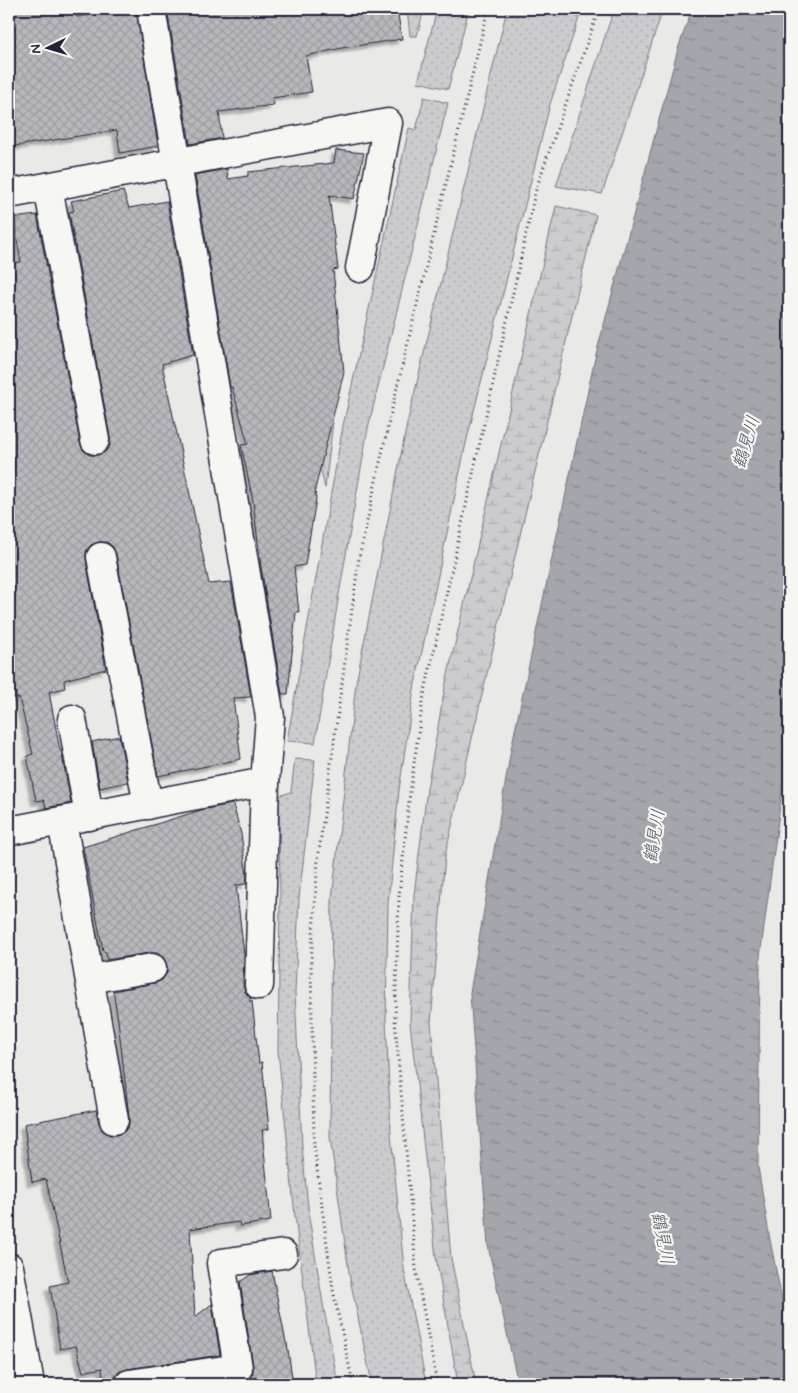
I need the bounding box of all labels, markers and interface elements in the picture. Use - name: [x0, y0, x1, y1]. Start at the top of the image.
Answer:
- north arrow: [22, 22, 72, 72]
- text: N: [27, 44, 45, 54]
- water label: 鶴見川: [728, 413, 766, 472]
- water label: 鶴見川: [639, 808, 671, 865]
- water label: 鶴見川: [645, 1209, 679, 1267]

